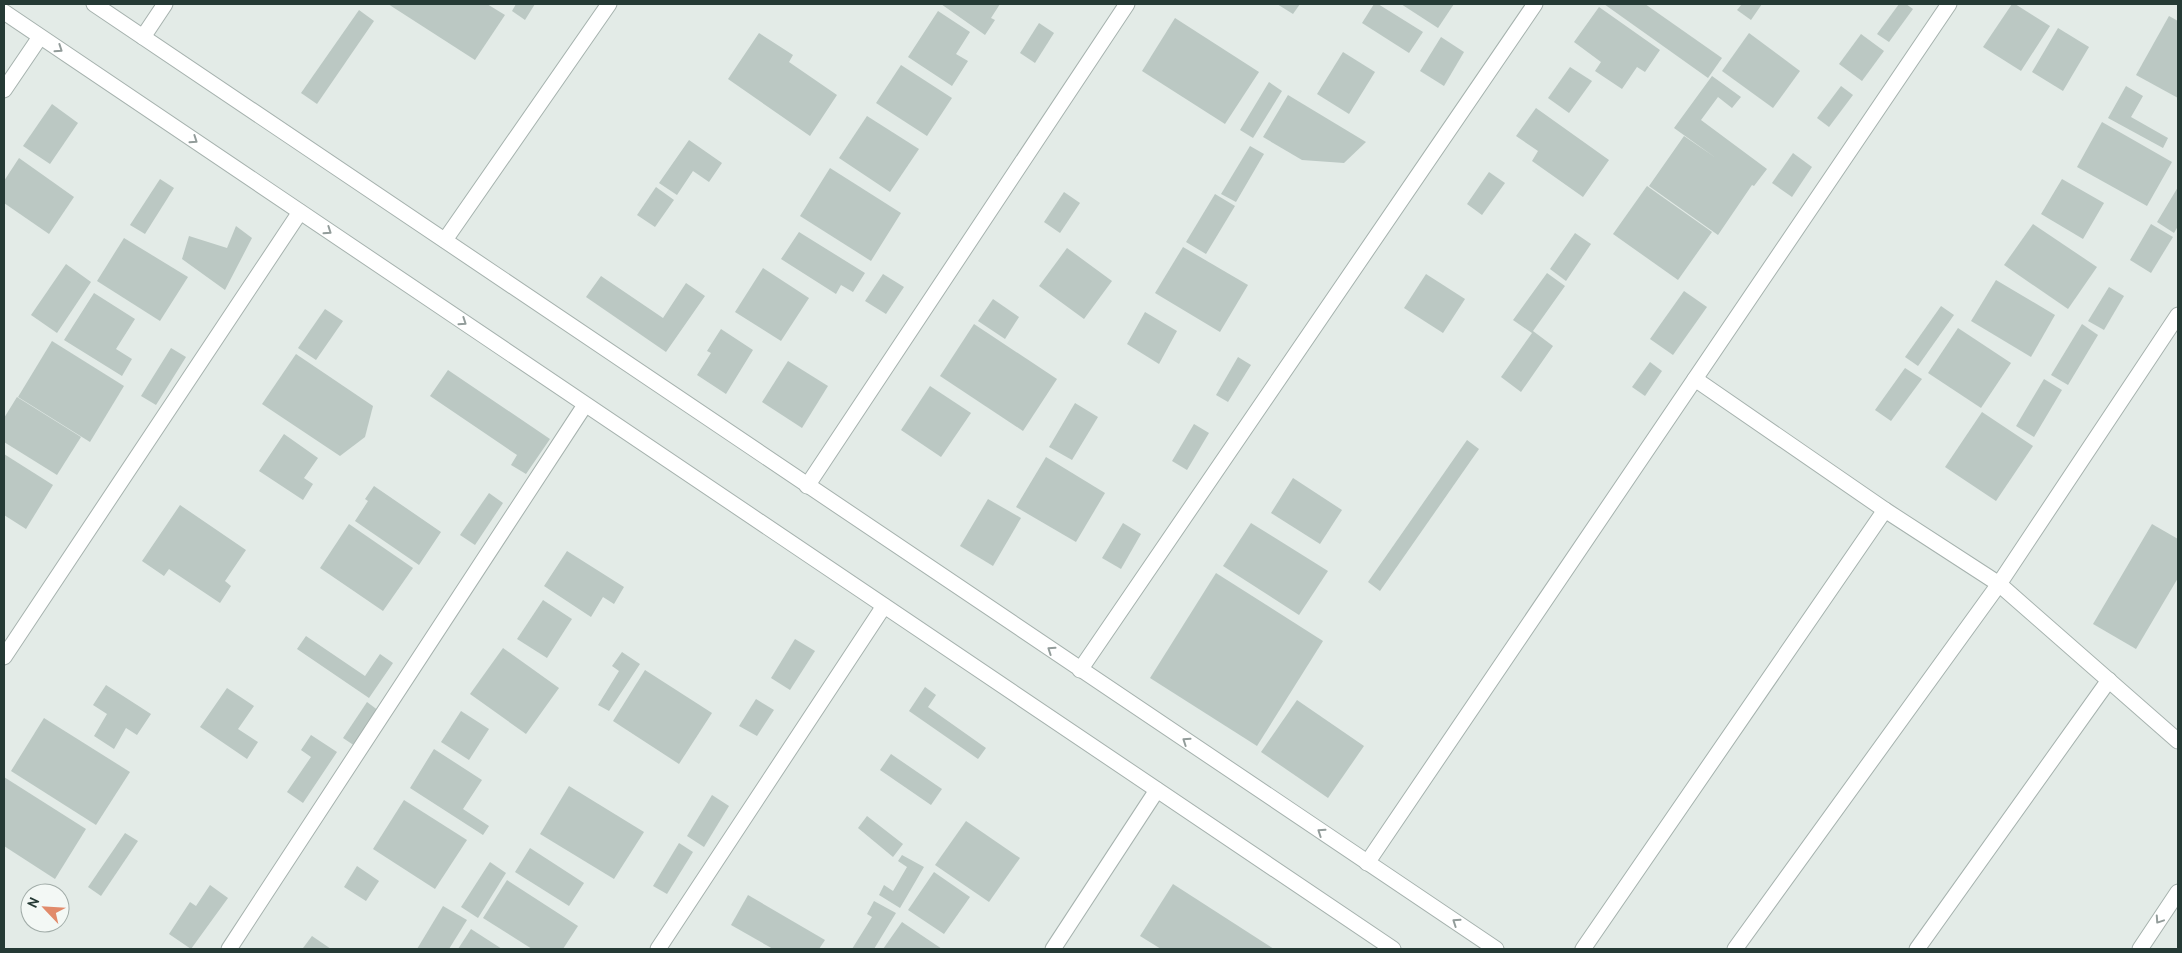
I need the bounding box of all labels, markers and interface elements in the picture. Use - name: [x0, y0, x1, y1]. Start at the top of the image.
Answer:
- one-way arrow: [53, 43, 62, 52]
- one-way arrow: [188, 134, 197, 143]
- one-way arrow: [323, 225, 332, 234]
- one-way arrow: [457, 316, 466, 325]
- one-way arrow: [1047, 647, 1057, 656]
- one-way arrow: [1182, 738, 1192, 747]
- one-way arrow: [1317, 829, 1327, 838]
- north arrow: [20, 883, 70, 933]
- text: N: [23, 895, 43, 910]
- one-way arrow: [2156, 915, 2165, 924]
- one-way arrow: [1452, 919, 1462, 928]

